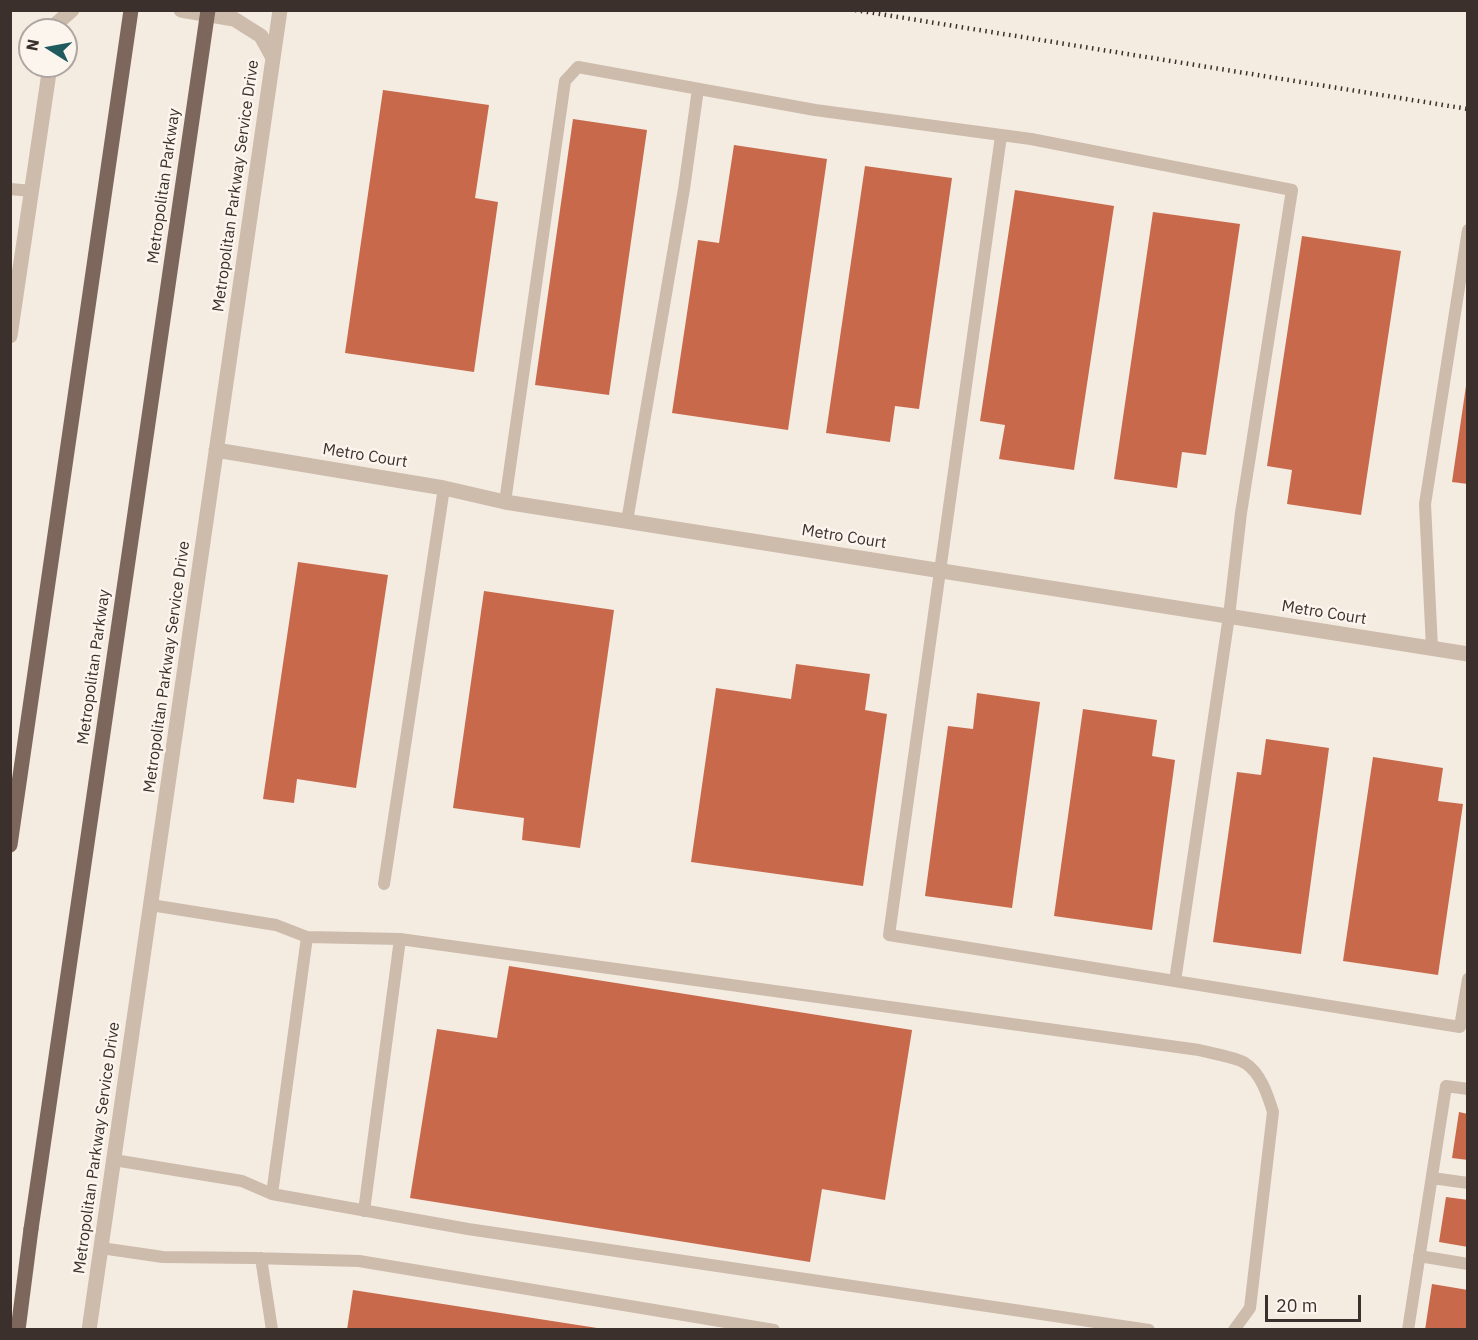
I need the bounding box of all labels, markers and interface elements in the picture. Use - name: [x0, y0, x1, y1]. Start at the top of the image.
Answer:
- north arrow: [18, 18, 78, 78]
- text: N: [21, 37, 43, 53]
- street label: Metropolitan Parkway Service Drive: [209, 59, 263, 313]
- street label: Metropolitan Parkway: [144, 107, 184, 265]
- street label: Metro Court: [321, 440, 409, 472]
- street label: Metro Court: [800, 521, 888, 553]
- street label: Metropolitan Parkway Service Drive: [140, 540, 194, 794]
- street label: Metropolitan Parkway: [74, 588, 114, 746]
- street label: Metro Court: [1280, 597, 1368, 629]
- street label: Metropolitan Parkway Service Drive: [70, 1021, 124, 1275]
- scale bar: [1268, 1283, 1364, 1321]
- text: 20 m: [1276, 1294, 1318, 1317]

